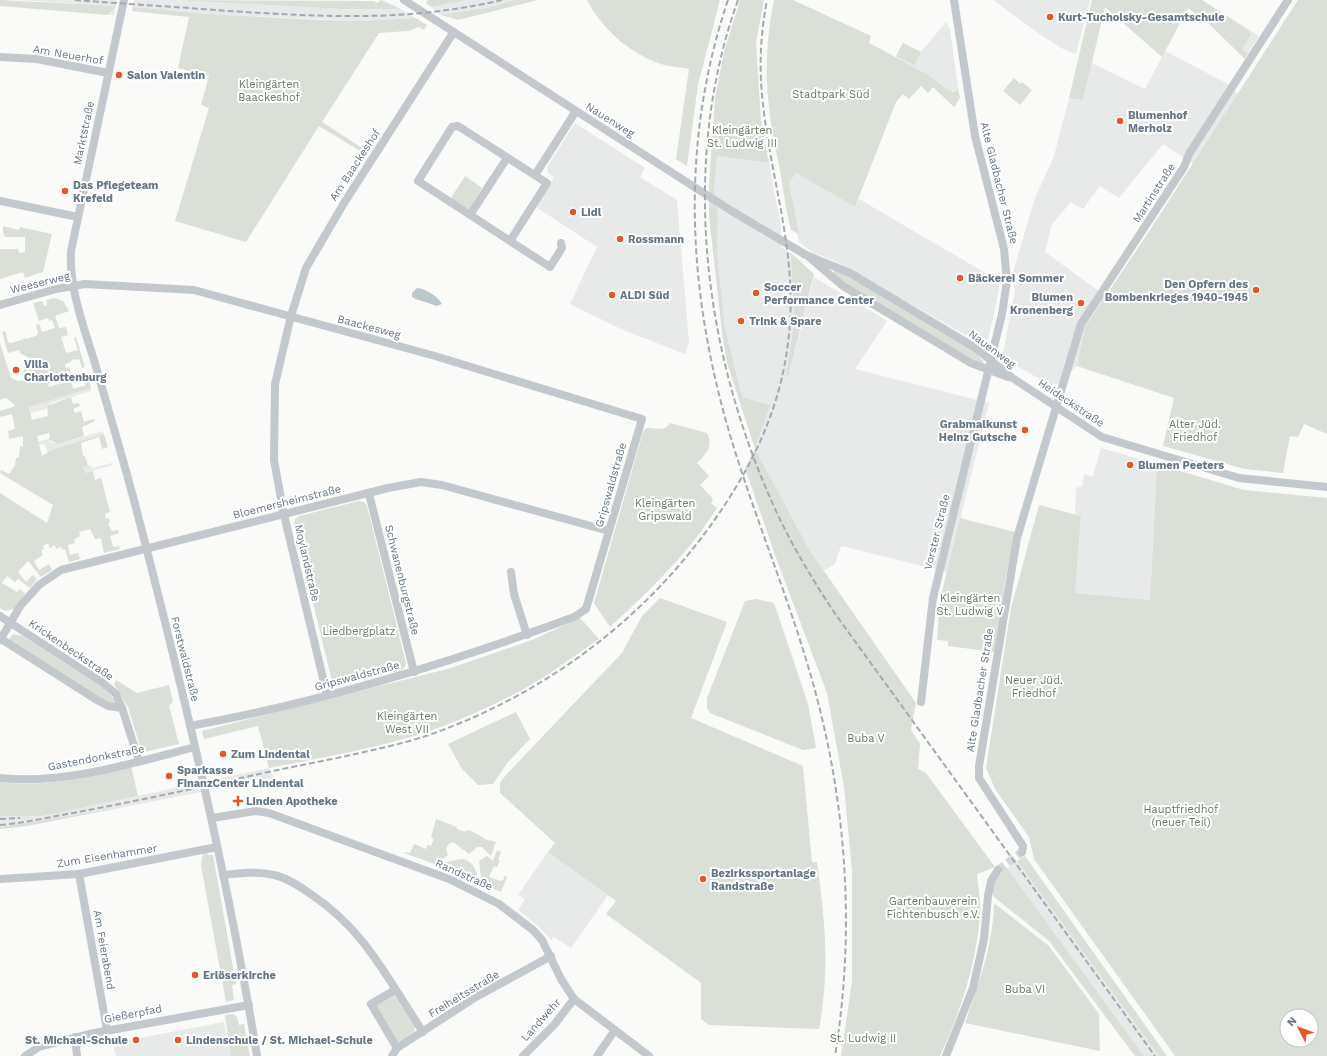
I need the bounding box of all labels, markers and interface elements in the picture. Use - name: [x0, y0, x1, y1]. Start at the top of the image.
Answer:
- place label: Kurt-Tucholsky-Gesamtschule: [1058, 11, 1225, 24]
- marker: Kurt-Tucholsky-Gesamtschule: [1045, 12, 1055, 22]
- street label: Am Neuerhof: [32, 42, 105, 68]
- place label: Salon Valentin: [127, 69, 205, 82]
- marker: Salon Valentin: [114, 70, 124, 80]
- park label: Kleingärten Baackeshof: [238, 78, 300, 104]
- park label: Stadtpark Süd: [792, 88, 870, 101]
- street label: Marktstraße: [71, 100, 97, 166]
- street label: Nauenweg: [583, 100, 637, 140]
- place label: Blumenhof Merholz: [1128, 109, 1188, 135]
- marker: Blumenhof Merholz: [1115, 116, 1125, 126]
- street label: Alte Gladbacher Straße: [978, 121, 1020, 245]
- park label: Kleingärten St. Ludwig III: [707, 124, 777, 150]
- street label: Am Baackeshof: [327, 126, 383, 203]
- street label: Martinstraße: [1130, 161, 1178, 225]
- place label: Das Pflegeteam Krefeld: [73, 179, 158, 205]
- marker: Das Pflegeteam Krefeld: [60, 186, 70, 196]
- place label: Lidl: [581, 206, 602, 219]
- marker: Lidl: [568, 207, 578, 217]
- place label: Rossmann: [628, 233, 684, 246]
- marker: Rossmann: [615, 234, 625, 244]
- street label: Weeserweg: [9, 269, 71, 297]
- place label: Bäckerei Sommer: [968, 272, 1064, 285]
- marker: Bäckerei Sommer: [955, 273, 965, 283]
- place label: Den Opfern des Bombenkrieges 1940-1945: [1105, 278, 1248, 304]
- place label: Soccer Performance Center: [764, 281, 874, 307]
- marker: Den Opfern des Bombenkrieges 1940-1945: [1251, 285, 1261, 295]
- marker: Soccer Performance Center: [751, 288, 761, 298]
- place label: ALDI Süd: [620, 289, 669, 302]
- marker: ALDI Süd: [607, 290, 617, 300]
- place label: Blumen Kronenberg: [1010, 291, 1074, 317]
- marker: Blumen Kronenberg: [1076, 298, 1086, 308]
- street label: Baackesweg: [336, 312, 402, 342]
- place label: Trink & Spare: [749, 315, 822, 328]
- marker: Trink & Spare: [736, 316, 746, 326]
- street label: Nauenweg: [966, 327, 1018, 371]
- place label: Villa Charlottenburg: [24, 358, 107, 384]
- marker: Villa Charlottenburg: [11, 365, 21, 375]
- street label: Heideckstraße: [1035, 376, 1107, 430]
- place label: Grabmalkunst Heinz Gutsche: [939, 418, 1017, 444]
- park label: Alter Jüd. Friedhof: [1169, 418, 1221, 444]
- marker: Grabmalkunst Heinz Gutsche: [1020, 425, 1030, 435]
- street label: Gripswaldstraße: [593, 441, 629, 529]
- place label: Blumen Peeters: [1138, 459, 1224, 472]
- marker: Blumen Peeters: [1125, 460, 1135, 470]
- street label: Bloemersheimstraße: [232, 482, 342, 522]
- street label: Vorster Straße: [921, 493, 953, 571]
- park label: Kleingärten Gripswald: [635, 497, 695, 523]
- street label: Moylandstraße: [292, 523, 322, 603]
- street label: Schwanenburgstraße: [382, 524, 422, 636]
- park label: Kleingärten St. Ludwig V: [937, 592, 1003, 618]
- street label: Forstwaldstraße: [168, 615, 202, 703]
- street label: Krickenbeckstraße: [26, 617, 116, 683]
- park label: Liedbergplatz: [323, 625, 396, 638]
- street label: Alte Gladbacher Straße: [964, 627, 996, 753]
- street label: Gripswaldstraße: [313, 658, 401, 694]
- park label: Neuer Jüd. Friedhof: [1005, 674, 1063, 700]
- park label: Kleingärten West VII: [377, 710, 437, 736]
- park label: Buba V: [847, 732, 885, 745]
- street label: Gastendonkstraße: [47, 742, 145, 774]
- place label: Zum Lindental: [231, 748, 310, 761]
- marker: Zum Lindental: [218, 749, 228, 759]
- place label: Sparkasse FinanzCenter Lindental: [177, 764, 304, 790]
- marker: Sparkasse FinanzCenter Lindental: [164, 771, 174, 781]
- place label: Linden Apotheke: [246, 795, 338, 808]
- marker: Linden Apotheke: [233, 796, 243, 806]
- park label: Hauptfriedhof (neuer Teil): [1144, 803, 1219, 829]
- street label: Zum Eisenhammer: [56, 842, 159, 870]
- street label: Randstraße: [433, 857, 495, 893]
- place label: Bezirkssportanlage Randstraße: [711, 867, 816, 893]
- marker: Bezirkssportanlage Randstraße: [698, 874, 708, 884]
- park label: Gartenbauverein Fichtenbusch e.V.: [886, 895, 980, 921]
- street label: Am Feierabend: [91, 909, 117, 991]
- street label: Freiheitsstraße: [426, 968, 502, 1020]
- place label: Erlöserkirche: [203, 969, 276, 982]
- marker: Erlöserkirche: [190, 970, 200, 980]
- park label: Buba VI: [1005, 983, 1045, 996]
- street label: Landwehr: [518, 996, 564, 1044]
- street label: Gießerpfad: [103, 1002, 163, 1026]
- north arrow: [1279, 1008, 1319, 1048]
- text: N: [1284, 1014, 1299, 1029]
- park label: St. Ludwig II: [830, 1032, 896, 1045]
- place label: St. Michael-Schule: [25, 1034, 128, 1047]
- place label: Lindenschule / St. Michael-Schule: [186, 1034, 373, 1047]
- marker: St. Michael-Schule: [131, 1035, 141, 1045]
- marker: Lindenschule / St. Michael-Schule: [173, 1035, 183, 1045]

